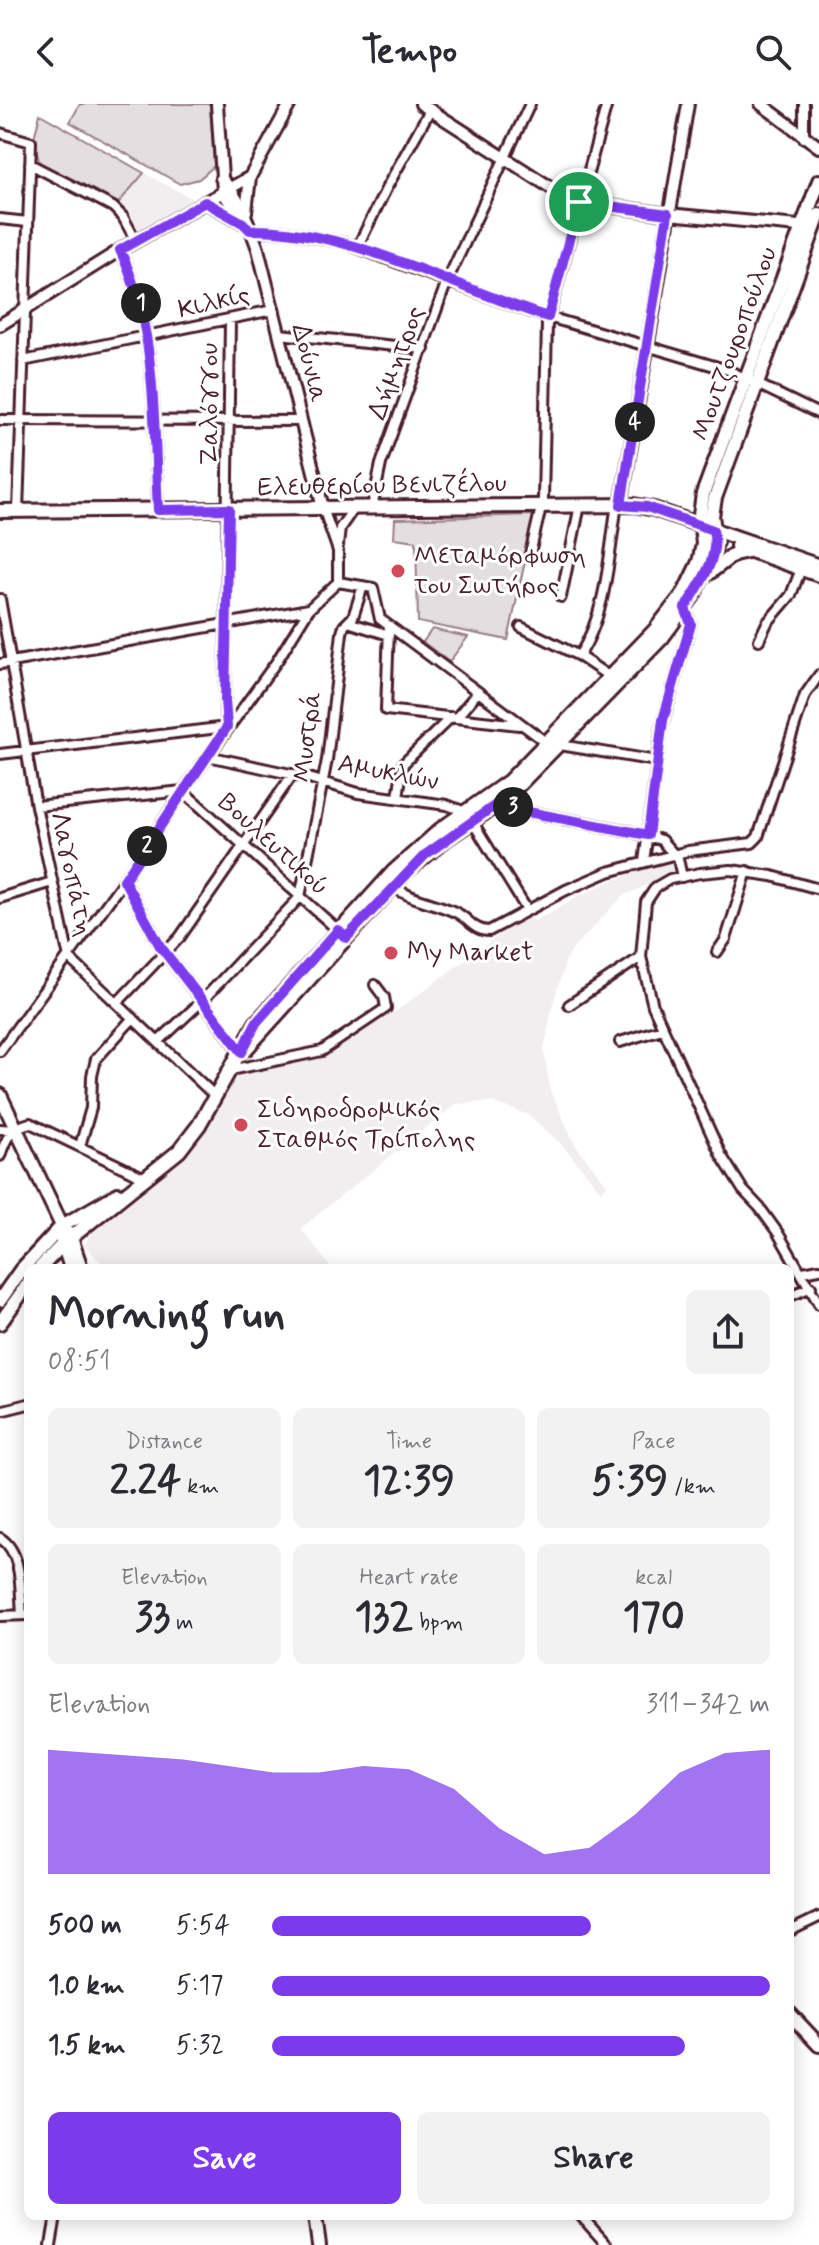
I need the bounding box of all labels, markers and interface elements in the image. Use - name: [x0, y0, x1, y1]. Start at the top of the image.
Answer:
- text: Tempo: [362, 29, 457, 76]
- icon: back: [24, 30, 68, 74]
- icon: search: [751, 30, 795, 74]
- pin: [545, 168, 613, 236]
- icon: arrive: [557, 180, 601, 224]
- street label: Μουτζουροπούλου: [684, 242, 786, 446]
- street label: Κιλκίς: [175, 278, 253, 328]
- pin: 1: [121, 283, 161, 323]
- text: 1: [136, 289, 146, 317]
- street label: Δήμητρος: [361, 301, 433, 425]
- street label: Δούνια: [283, 320, 335, 406]
- street label: Ζαλόγγου: [193, 343, 227, 465]
- pin: 4: [615, 402, 655, 442]
- text: 4: [629, 408, 641, 436]
- street label: Ελευθερίου Βενιζέλου: [257, 467, 507, 505]
- place label: Μεταμόρφωση του Σωτήρος: [413, 539, 586, 603]
- marker: Μεταμόρφωση του Σωτήρος: [389, 562, 407, 580]
- street label: Μυστρά: [286, 690, 330, 784]
- street label: Αμυκλών: [335, 747, 441, 799]
- street label: Βουλευτικού: [210, 786, 336, 904]
- pin: 3: [493, 787, 533, 827]
- text: 3: [508, 793, 518, 821]
- street label: Λαγοπάτη: [41, 809, 101, 939]
- pin: 2: [127, 826, 167, 866]
- text: 2: [142, 832, 152, 860]
- place label: My Market: [407, 936, 534, 970]
- marker: My Market: [382, 944, 400, 962]
- place label: Σιδηροδρομικός Σταθμός Τρίπολης: [257, 1093, 475, 1157]
- marker: Σιδηροδρομικός Σταθμός Τρίπολης: [232, 1116, 250, 1134]
- text: Morning run: [48, 1286, 285, 1344]
- button: share: [686, 1290, 770, 1374]
- text: 08:51: [48, 1345, 111, 1379]
- text: Distance: [126, 1428, 203, 1456]
- text: Time: [386, 1428, 432, 1456]
- text: Pace: [632, 1428, 676, 1456]
- text: 2.24: [109, 1456, 181, 1508]
- text: 12:39: [363, 1456, 455, 1508]
- text: 5:39: [592, 1456, 668, 1508]
- text: km: [181, 1473, 219, 1501]
- text: /km: [668, 1473, 716, 1501]
- text: Elevation: [121, 1564, 208, 1592]
- text: Heart rate: [360, 1564, 458, 1592]
- text: kcal: [635, 1564, 672, 1592]
- text: 33: [135, 1592, 170, 1644]
- text: 132: [355, 1592, 413, 1644]
- text: 170: [623, 1592, 685, 1644]
- text: m: [170, 1609, 194, 1637]
- text: bpm: [413, 1609, 463, 1637]
- text: Elevation: [48, 1688, 150, 1722]
- text: 311–342 m: [646, 1688, 770, 1722]
- text: 500 m: [48, 1909, 122, 1943]
- text: 5:54: [176, 1909, 230, 1943]
- text: 1.0 km: [48, 1969, 125, 2003]
- text: 5:17: [176, 1969, 223, 2003]
- text: 1.5 km: [48, 2029, 126, 2063]
- text: 5:32: [176, 2029, 224, 2063]
- button: Save: [48, 2112, 401, 2204]
- button: Share: [417, 2112, 770, 2204]

